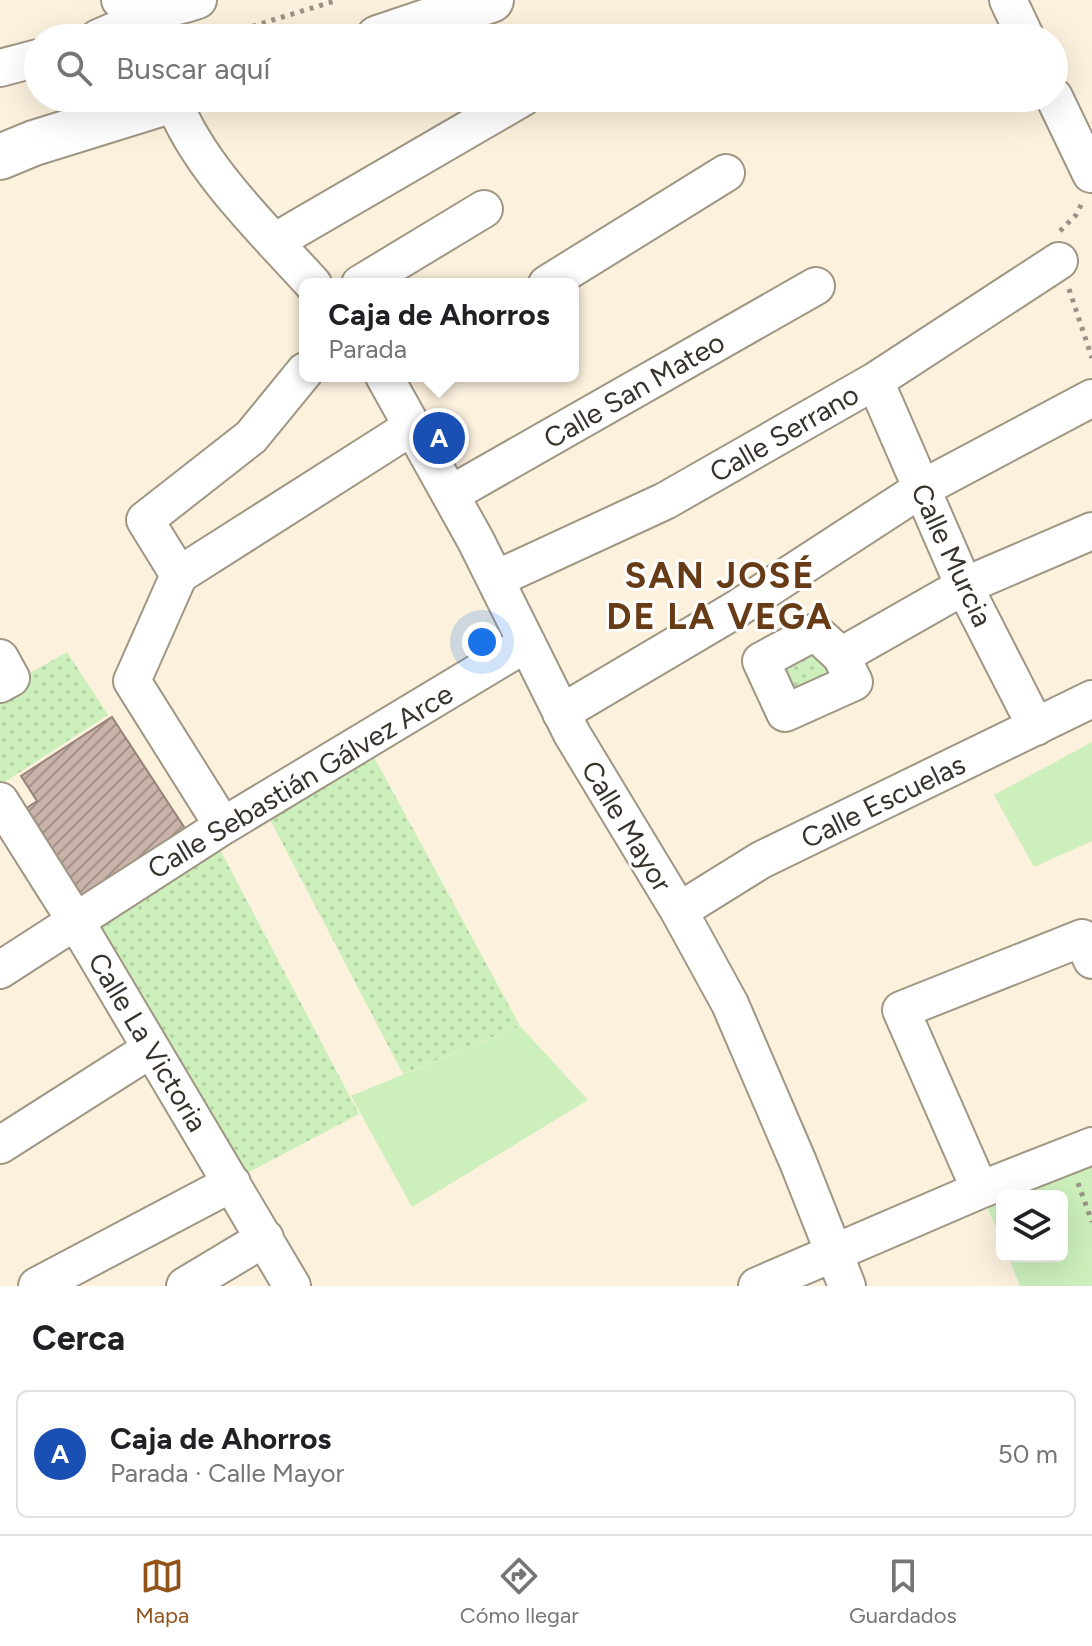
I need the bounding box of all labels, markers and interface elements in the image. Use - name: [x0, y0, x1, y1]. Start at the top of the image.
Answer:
- search box: [24, 24, 1068, 112]
- icon: search: [52, 46, 96, 90]
- text: Buscar aquí: [116, 50, 270, 87]
- popup: [299, 278, 579, 382]
- text: Caja de Ahorros: [328, 296, 550, 333]
- street label: Calle San Mateo: [538, 325, 730, 455]
- text: Parada: [328, 333, 407, 365]
- street label: Calle Serrano: [703, 377, 865, 489]
- pin: A: [413, 408, 465, 468]
- street label: Calle Murcia: [904, 478, 1000, 632]
- district label: SAN JOSÉ DE LA VEGA: [606, 554, 834, 638]
- your location: [462, 622, 502, 662]
- street label: Calle Sebastián Gálvez Arce: [141, 676, 459, 886]
- street label: Calle Escuelas: [795, 747, 971, 855]
- street label: Calle Mayor: [575, 754, 680, 898]
- street label: Calle La Victoria: [81, 946, 215, 1138]
- map controls: [996, 1190, 1068, 1262]
- button: layers: [996, 1190, 1068, 1262]
- text: Cerca: [32, 1318, 125, 1359]
- text: Caja de Ahorros: [110, 1420, 331, 1457]
- text: A: [51, 1438, 69, 1470]
- text: 50 m: [998, 1438, 1058, 1470]
- text: Parada · Calle Mayor: [110, 1457, 344, 1489]
- tab: Mapa: [135, 1554, 189, 1629]
- tab: Cómo llegar: [460, 1554, 579, 1629]
- tab: Guardados: [849, 1554, 957, 1629]

